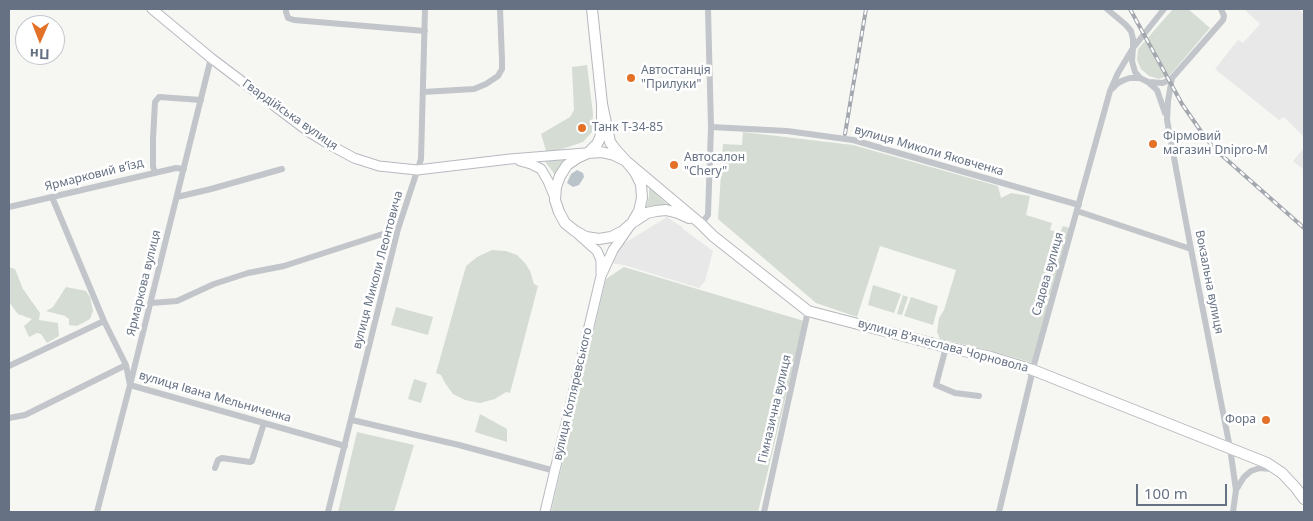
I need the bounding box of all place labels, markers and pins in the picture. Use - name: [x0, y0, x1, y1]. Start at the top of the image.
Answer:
- place label: Автостанція "Прилуки": [641, 64, 711, 92]
- marker: Автостанція "Прилуки": [625, 72, 637, 84]
- place label: Танк Т-34-85: [592, 121, 663, 135]
- marker: Танк Т-34-85: [576, 122, 588, 134]
- place label: Фірмовий магазин Dnipro-M: [1163, 130, 1268, 158]
- marker: Фірмовий магазин Dnipro-M: [1147, 138, 1159, 150]
- place label: Автосалон "Chery": [684, 151, 745, 179]
- marker: Автосалон "Chery": [668, 159, 680, 171]
- place label: Фора: [1225, 413, 1256, 427]
- marker: Фора: [1260, 414, 1272, 426]

